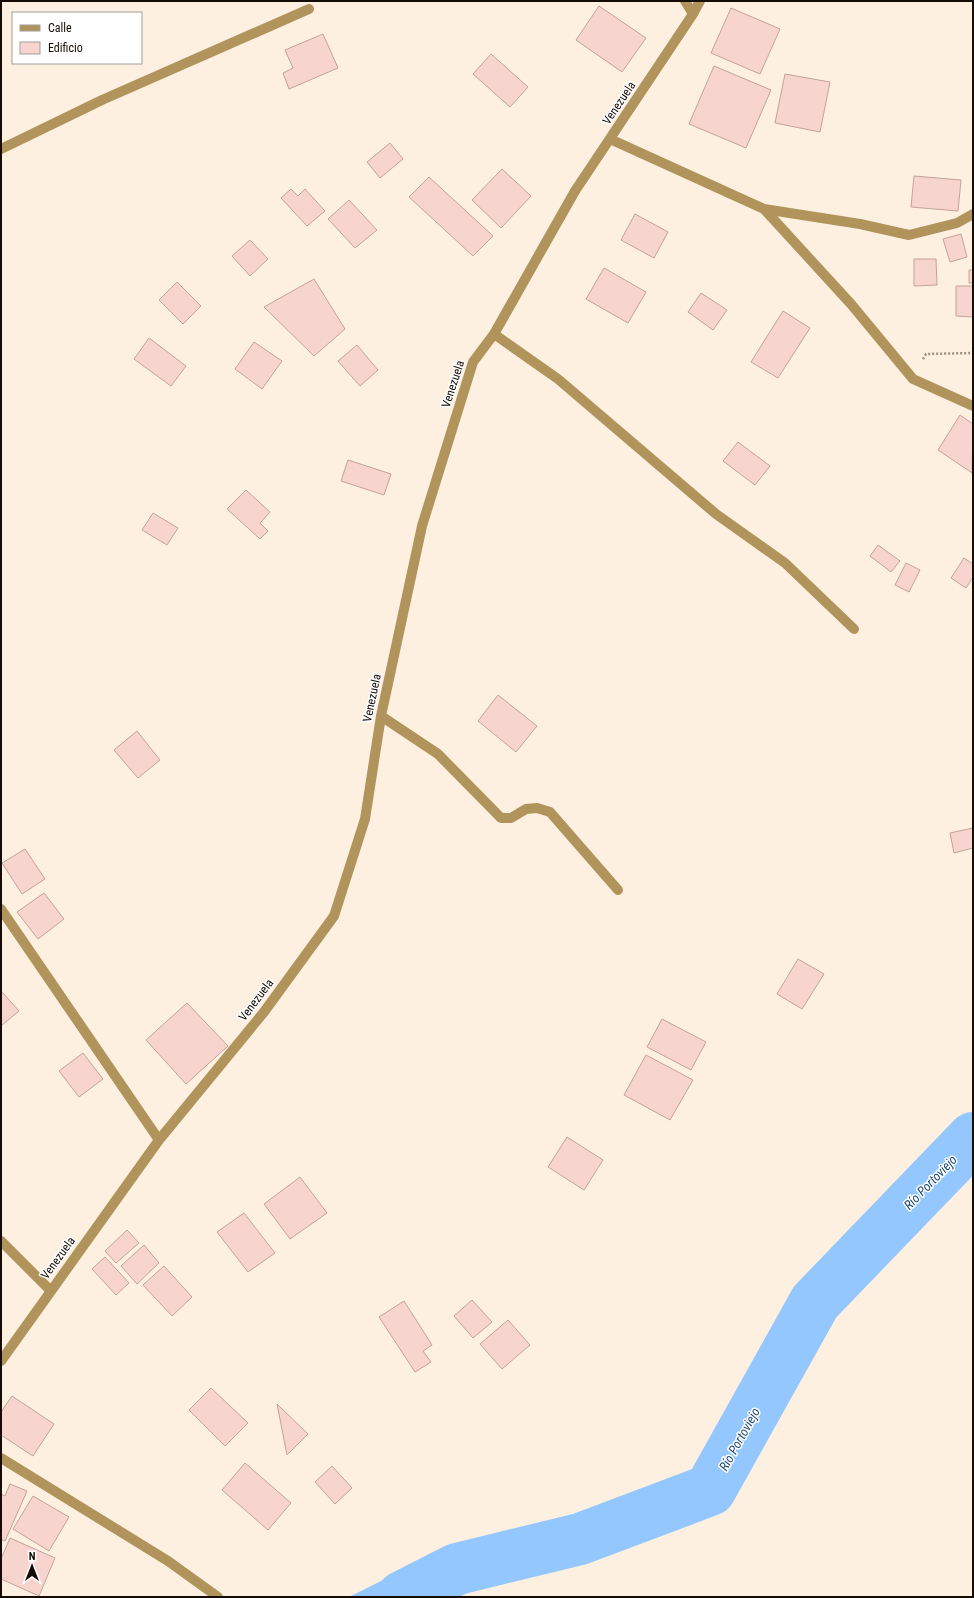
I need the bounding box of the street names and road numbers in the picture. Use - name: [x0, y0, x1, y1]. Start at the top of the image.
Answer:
- street label: Venezuela: [600, 79, 639, 127]
- street label: Venezuela: [439, 358, 467, 409]
- street label: Venezuela: [360, 672, 384, 723]
- street label: Venezuela: [236, 976, 276, 1024]
- street label: Venezuela: [38, 1234, 78, 1282]

